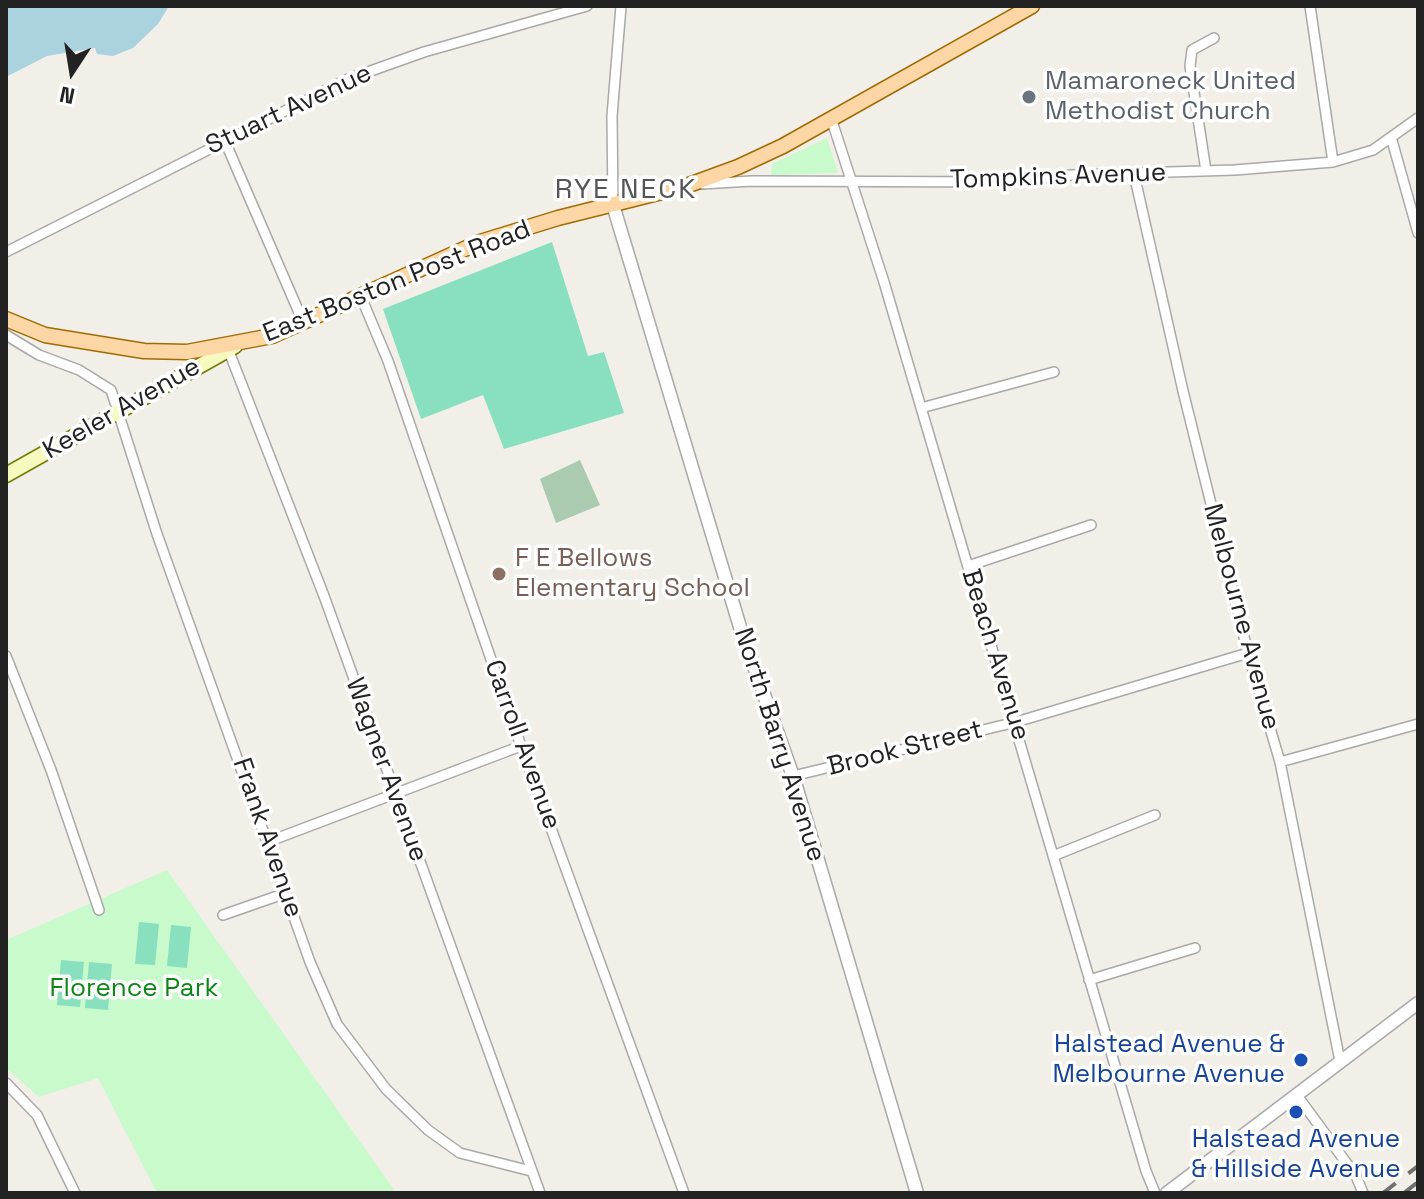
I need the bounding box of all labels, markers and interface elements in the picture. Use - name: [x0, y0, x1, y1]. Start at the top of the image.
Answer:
- north arrow: [32, 32, 112, 112]
- street label: Stuart Avenue: [201, 58, 377, 162]
- place label: Mamaroneck United Methodist Church: [1045, 66, 1296, 128]
- text: N: [57, 80, 77, 111]
- marker: Mamaroneck United Methodist Church: [1020, 88, 1038, 106]
- street label: Tompkins Avenue: [949, 158, 1167, 196]
- district label: RYE NECK: [555, 173, 697, 207]
- street label: East Boston Post Road: [259, 214, 535, 350]
- street label: Keeler Avenue: [38, 351, 206, 467]
- street label: Melbourne Avenue: [1196, 501, 1286, 733]
- place label: F E Bellows Elementary School: [515, 543, 750, 604]
- marker: F E Bellows Elementary School: [490, 565, 508, 583]
- street label: Beach Avenue: [954, 566, 1036, 744]
- street label: North Barry Avenue: [726, 624, 832, 866]
- street label: Carroll Avenue: [477, 656, 567, 834]
- street label: Wagner Avenue: [338, 674, 434, 866]
- street label: Brook Street: [824, 715, 986, 783]
- street label: Frank Avenue: [225, 754, 309, 922]
- park label: Florence Park: [50, 973, 218, 1005]
- place label: Halstead Avenue & Melbourne Avenue: [1052, 1029, 1285, 1090]
- marker: Halstead Avenue & Melbourne Avenue: [1292, 1051, 1310, 1069]
- marker: Halstead Avenue & Hillside Avenue: [1287, 1103, 1305, 1121]
- place label: Halstead Avenue & Hillside Avenue: [1191, 1124, 1401, 1186]

